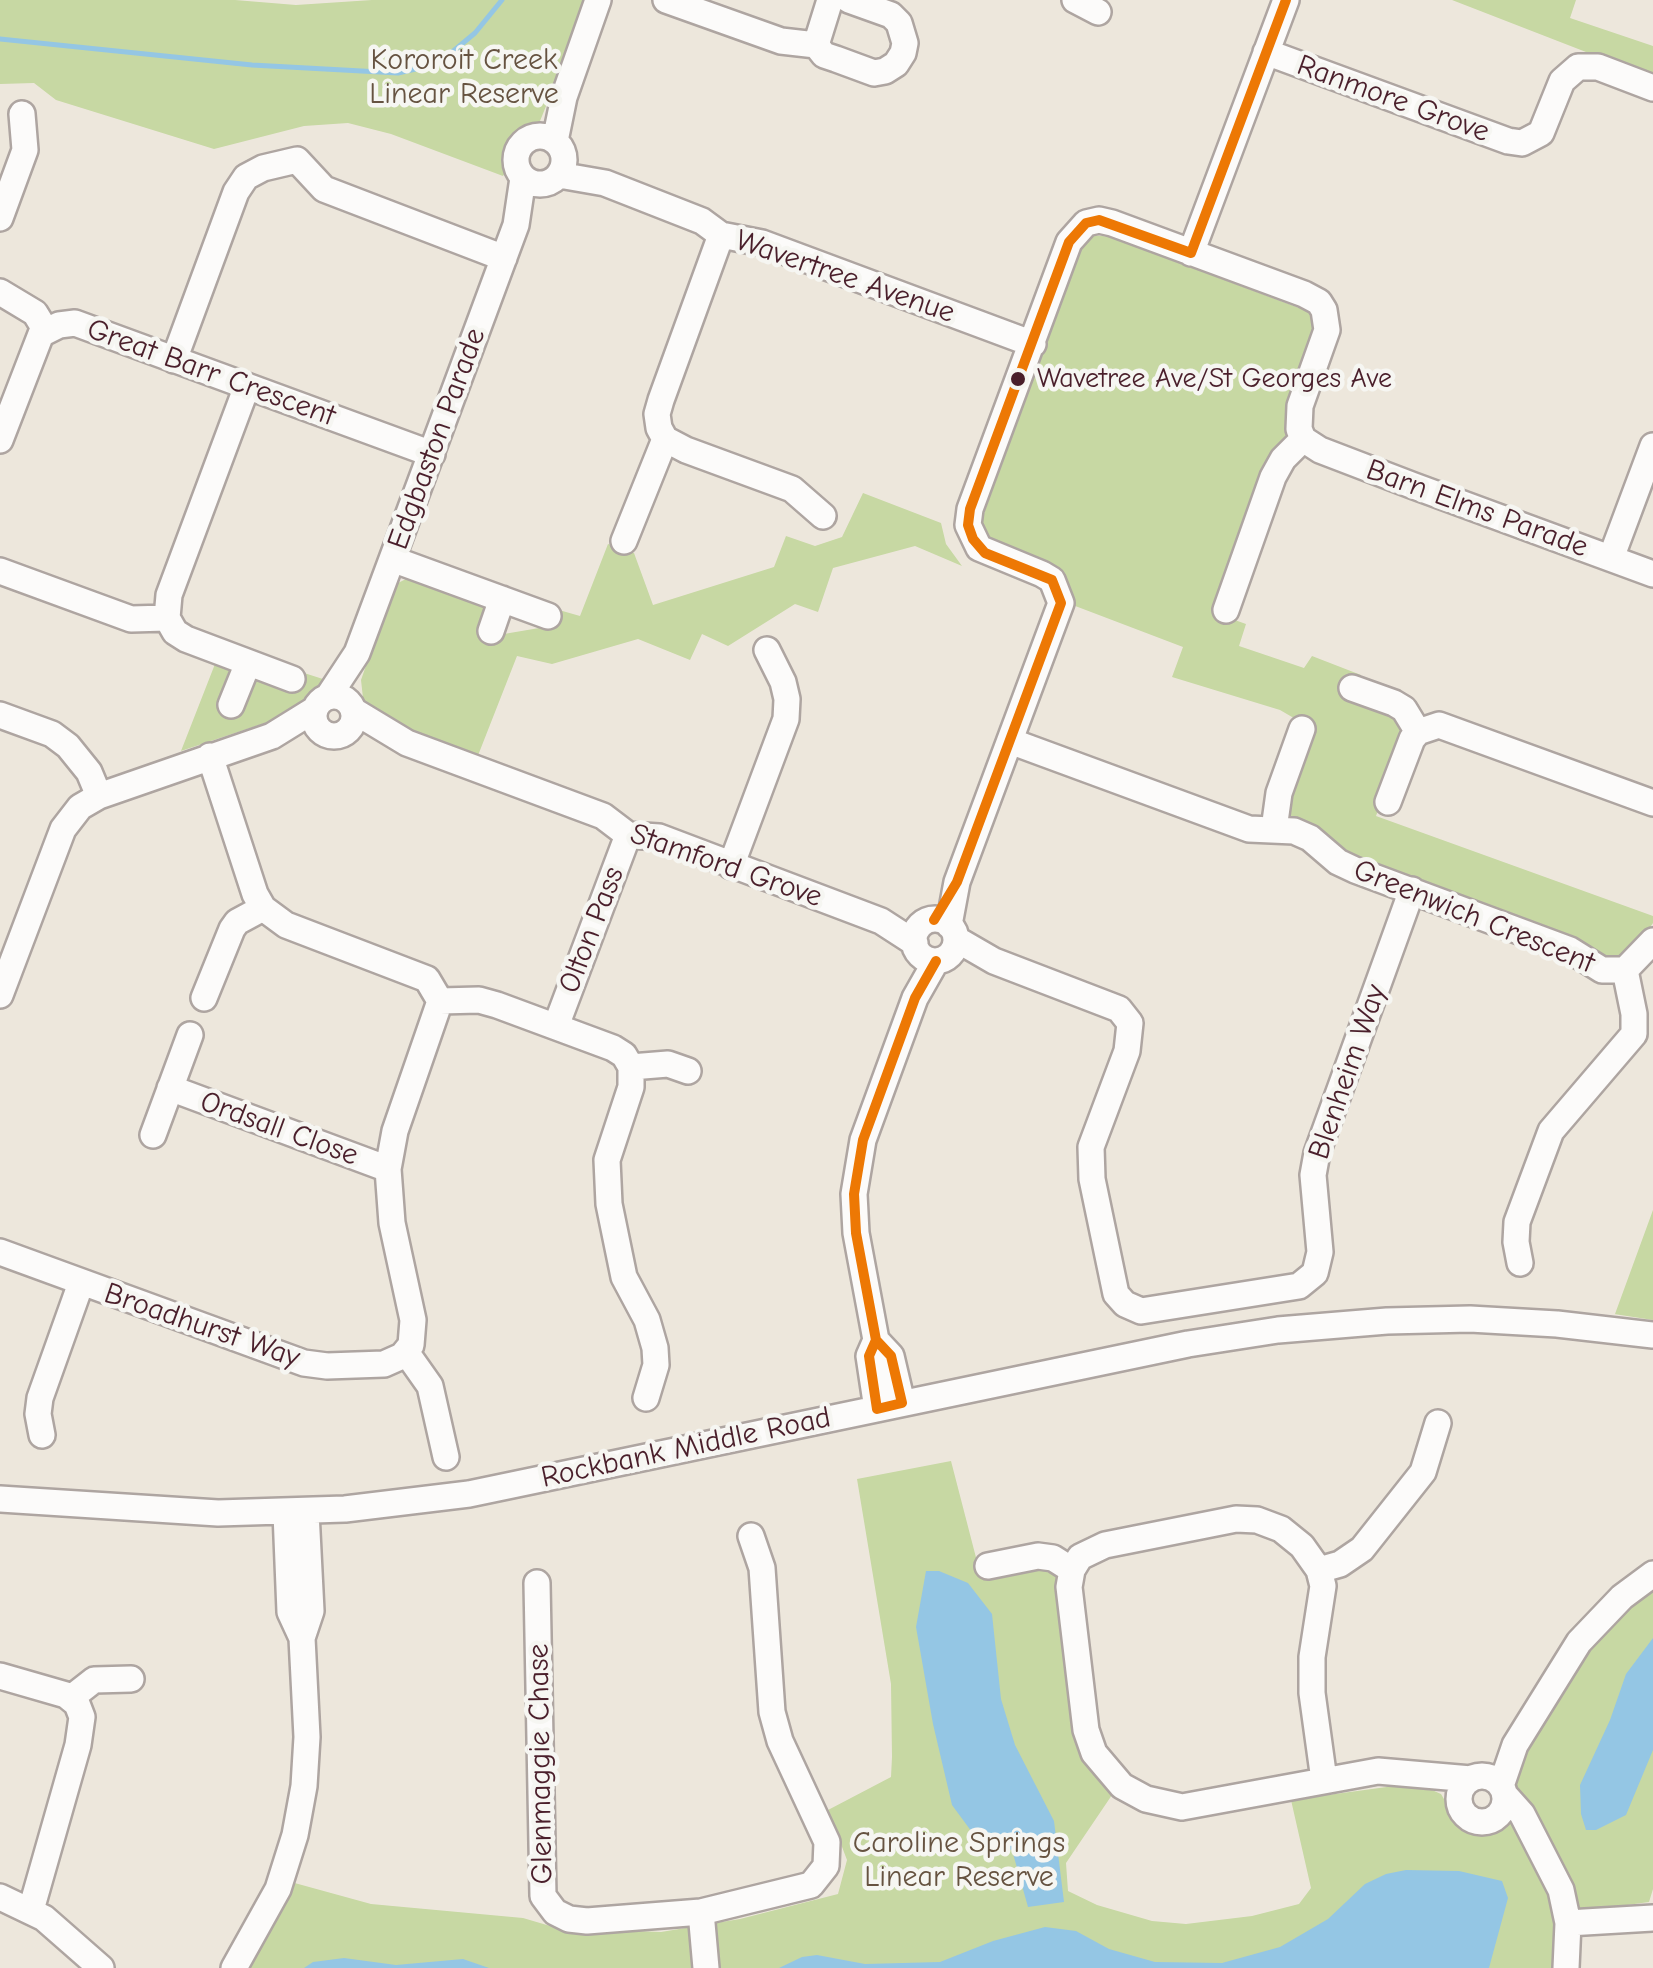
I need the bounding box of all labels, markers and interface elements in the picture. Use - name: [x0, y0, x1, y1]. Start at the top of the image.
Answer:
- park label: Kororoit Creek Linear Reserve: [369, 43, 559, 114]
- street label: Ranmore Grove: [1292, 48, 1494, 150]
- street label: Wavertree Avenue: [731, 223, 959, 331]
- street label: Great Barr Crescent: [82, 311, 340, 435]
- street label: Edgbaston Parade: [380, 323, 494, 555]
- place label: Wavetree Ave/St Georges Ave: [1037, 362, 1392, 396]
- marker: Wavetree Ave/St Georges Ave: [1008, 369, 1028, 389]
- street label: Barn Elms Parade: [1361, 452, 1593, 566]
- street label: Stamford Grove: [625, 816, 827, 916]
- street label: Greenwich Crescent: [1348, 852, 1600, 982]
- street label: Olton Pass: [552, 862, 632, 998]
- street label: Blenheim Way: [1301, 980, 1395, 1164]
- street label: Ordsall Close: [195, 1084, 363, 1174]
- street label: Broadhurst Way: [99, 1276, 305, 1376]
- street label: Rockbank Middle Road: [538, 1400, 834, 1496]
- street label: Glenmaggie Chase: [521, 1643, 561, 1885]
- park label: Caroline Springs Linear Reserve: [853, 1826, 1065, 1896]

